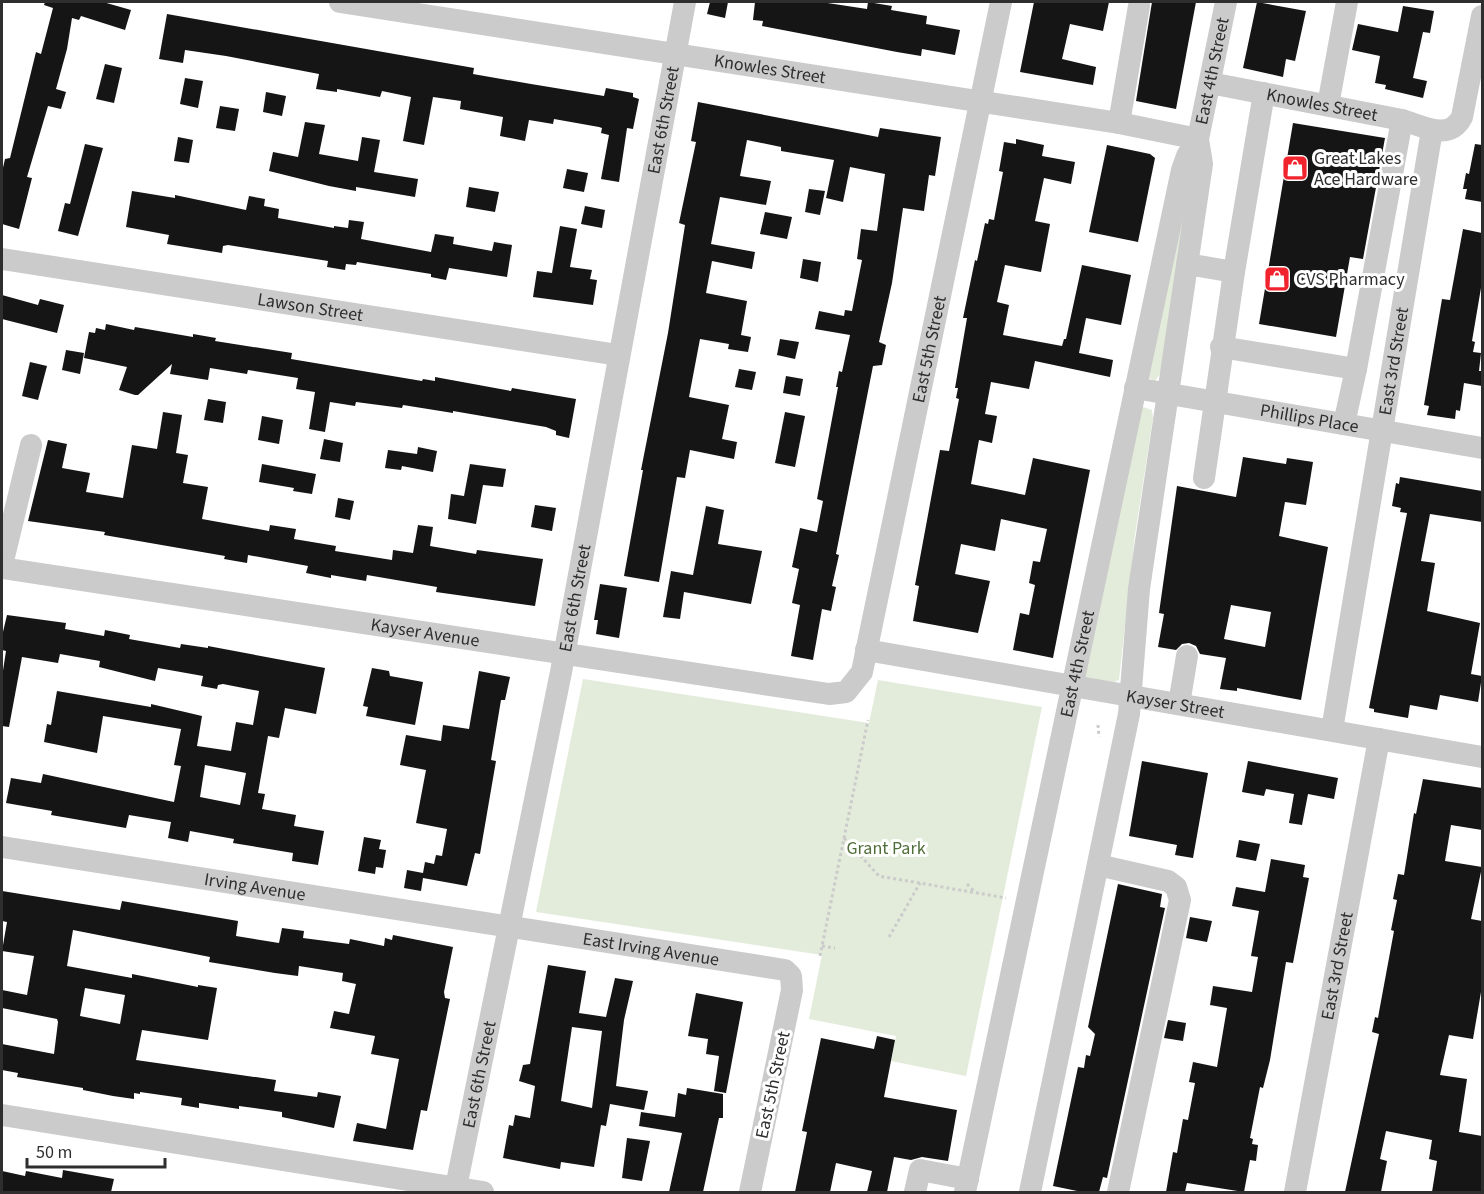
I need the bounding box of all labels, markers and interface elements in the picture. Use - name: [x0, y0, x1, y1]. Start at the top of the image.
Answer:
- street label: East 4th Street: [1189, 15, 1235, 127]
- street label: Knowles Street: [712, 48, 827, 90]
- street label: East 6th Street: [641, 64, 685, 176]
- street label: Knowles Street: [1264, 82, 1380, 128]
- place label: Great Lakes Ace Hardware: [1314, 146, 1418, 192]
- shop icon: Great Lakes Ace Hardware: [1280, 153, 1310, 183]
- shop icon: CVS Pharmacy: [1262, 264, 1292, 294]
- place label: CVS Pharmacy: [1296, 267, 1405, 292]
- street label: Lawson Street: [256, 286, 365, 328]
- street label: East 5th Street: [906, 293, 952, 405]
- street label: East 3rd Street: [1372, 305, 1415, 417]
- street label: Phillips Place: [1258, 397, 1361, 439]
- street label: East 6th Street: [552, 542, 597, 654]
- street label: East 4th Street: [1054, 608, 1101, 720]
- street label: Kayser Avenue: [369, 612, 481, 653]
- street label: Kayser Street: [1124, 683, 1226, 725]
- park label: Grant Park: [846, 836, 926, 861]
- street label: Irving Avenue: [202, 866, 307, 907]
- street label: East 3rd Street: [1315, 910, 1359, 1022]
- street label: East Irving Avenue: [581, 926, 721, 972]
- street label: East 6th Street: [456, 1018, 502, 1130]
- street label: East 5th Street: [749, 1029, 797, 1141]
- scale bar: [27, 1131, 165, 1169]
- text: 50 m: [36, 1140, 72, 1165]

